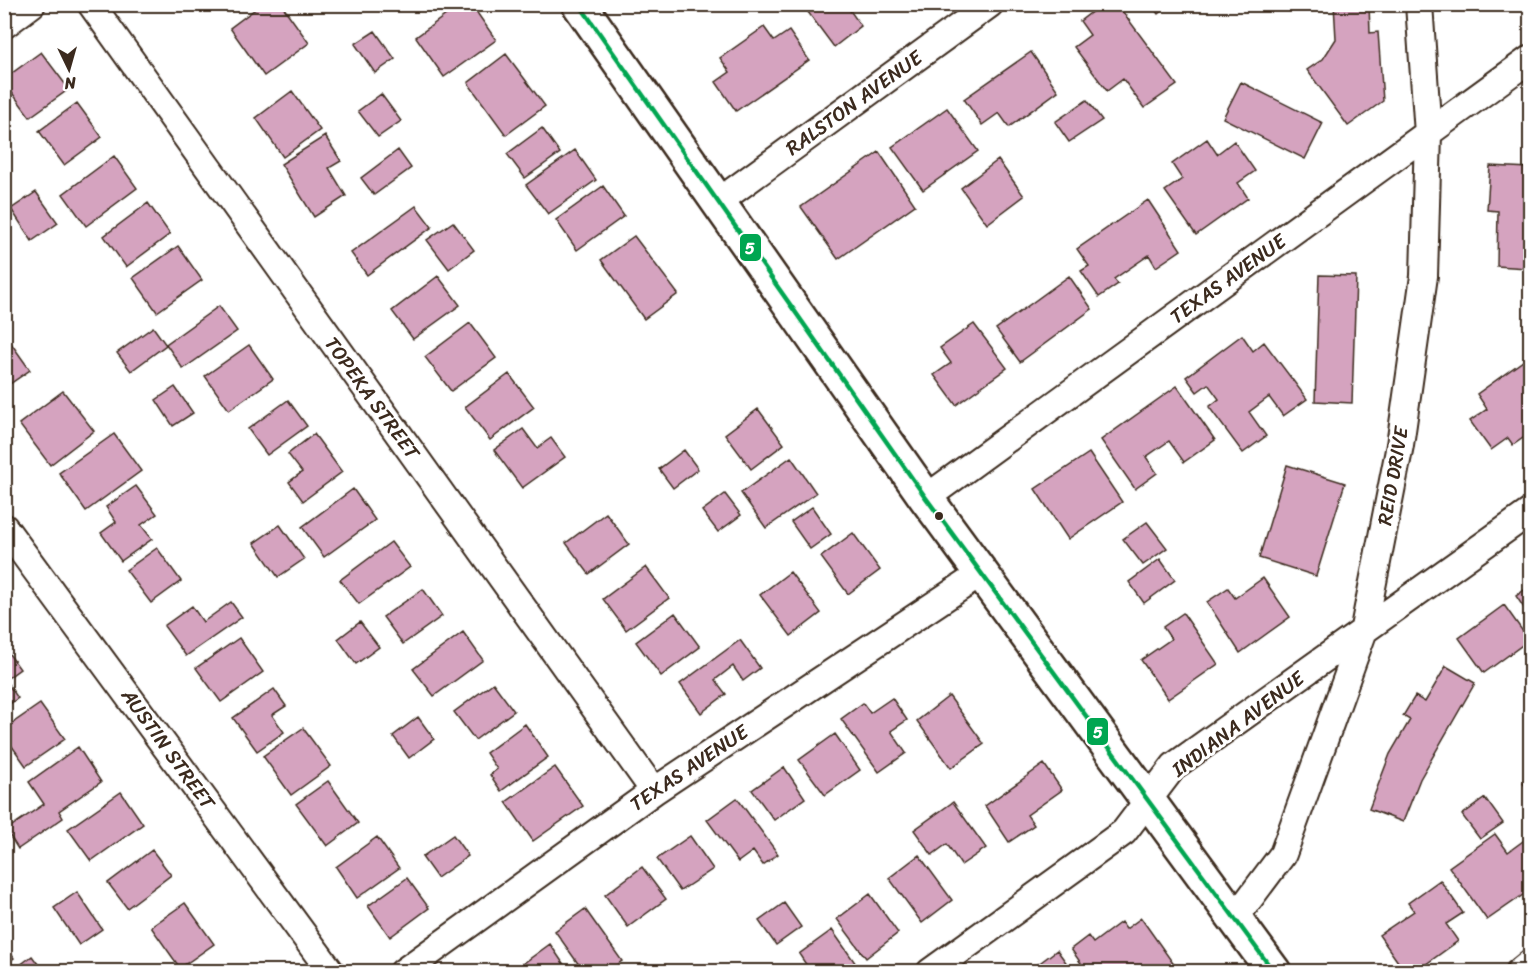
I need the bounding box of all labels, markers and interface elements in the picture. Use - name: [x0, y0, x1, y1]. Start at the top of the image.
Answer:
- north arrow: [39, 39, 99, 99]
- street label: RALSTON AVENUE: [778, 40, 932, 165]
- text: N: [63, 68, 78, 98]
- street label: TEXAS AVENUE: [1162, 223, 1295, 333]
- line badge: 5: [739, 233, 762, 262]
- text: 5: [745, 234, 755, 263]
- street label: TOPEKA STREET: [315, 329, 430, 469]
- street label: REID DRIVE: [1367, 422, 1419, 528]
- unlabelled marker: [933, 510, 945, 522]
- street label: INDIANA AVENUE: [1163, 661, 1314, 787]
- street label: AUSTIN STREET: [111, 680, 225, 819]
- street label: TEXAS AVENUE: [622, 714, 757, 821]
- line badge: 5: [1086, 717, 1109, 746]
- text: 5: [1093, 718, 1103, 747]

